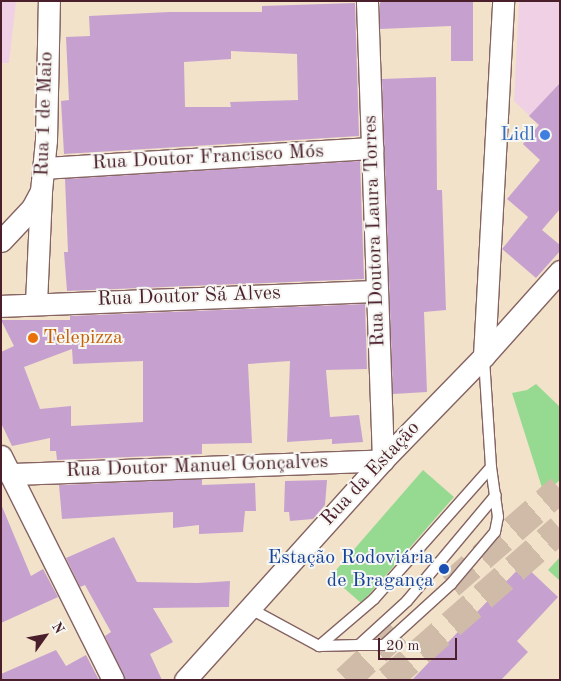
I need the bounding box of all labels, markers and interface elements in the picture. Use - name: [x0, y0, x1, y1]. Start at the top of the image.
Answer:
- street label: Rua 1 de Maio: [31, 51, 59, 177]
- street label: Rua Doutora Laura Torres: [359, 115, 391, 347]
- place label: Lidl: [500, 123, 535, 147]
- marker: Lidl: [539, 129, 551, 141]
- street label: Rua Doutor Francisco Mós: [91, 140, 325, 176]
- street label: Rua Doutor Sá Alves: [97, 282, 281, 312]
- place label: Telepizza: [43, 326, 123, 350]
- marker: Telepizza: [27, 332, 39, 344]
- street label: Rua da Estação: [316, 417, 426, 531]
- street label: Rua Doutor Manuel Gonçalves: [65, 450, 329, 484]
- place label: Estação Rodoviária de Bragança: [267, 546, 434, 593]
- marker: Estação Rodoviária de Bragança: [438, 563, 450, 575]
- north arrow: [20, 611, 70, 661]
- text: N: [49, 620, 66, 636]
- scale bar: [381, 628, 460, 660]
- text: 20 m: [386, 639, 420, 654]

